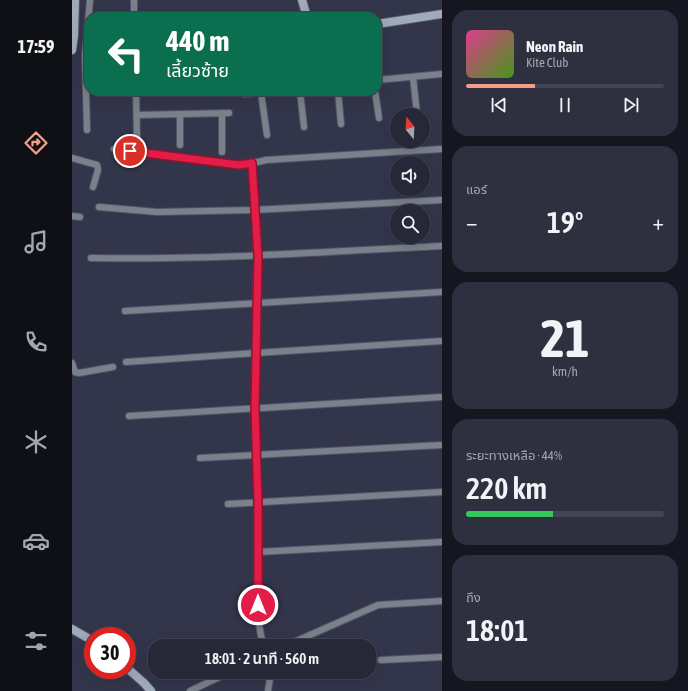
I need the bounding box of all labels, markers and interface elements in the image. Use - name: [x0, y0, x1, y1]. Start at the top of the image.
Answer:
- text: 440 m: [166, 25, 229, 57]
- icon: left: [100, 28, 152, 80]
- text: 17:59: [17, 36, 55, 57]
- text: Neon Rain: [526, 38, 583, 55]
- text: Kite Club: [526, 55, 568, 70]
- text: เลี้ยวซ้าย: [166, 60, 229, 81]
- icon: previous: [488, 94, 510, 116]
- icon: pause: [554, 94, 576, 116]
- icon: next: [620, 94, 642, 116]
- north arrow: [390, 108, 430, 148]
- map controls: [390, 108, 430, 244]
- icon: directions: [22, 129, 50, 157]
- pin: [113, 134, 147, 168]
- icon: arrive: [119, 140, 141, 162]
- button: sound: [390, 156, 430, 196]
- text: แอร์: [466, 182, 487, 197]
- button: search: [390, 204, 430, 244]
- text: 19°: [547, 205, 583, 239]
- text: −: [466, 209, 477, 235]
- text: +: [653, 209, 664, 235]
- icon: music: [22, 228, 50, 256]
- text: 21: [541, 308, 589, 368]
- icon: phone: [22, 328, 50, 356]
- text: km/h: [552, 364, 578, 379]
- icon: climate: [22, 428, 50, 456]
- text: ระยะทางเหลือ · 44%: [466, 448, 562, 463]
- text: 220 km: [466, 471, 547, 505]
- icon: car: [22, 527, 50, 555]
- position arrow: [237, 584, 279, 626]
- text: ถึง: [466, 590, 481, 605]
- text: 18:01: [466, 613, 528, 647]
- icon: filters: [22, 627, 50, 655]
- speed limit sign: 30: [84, 627, 136, 679]
- text: 18:01 · 2 นาที · 560 m: [205, 650, 319, 667]

